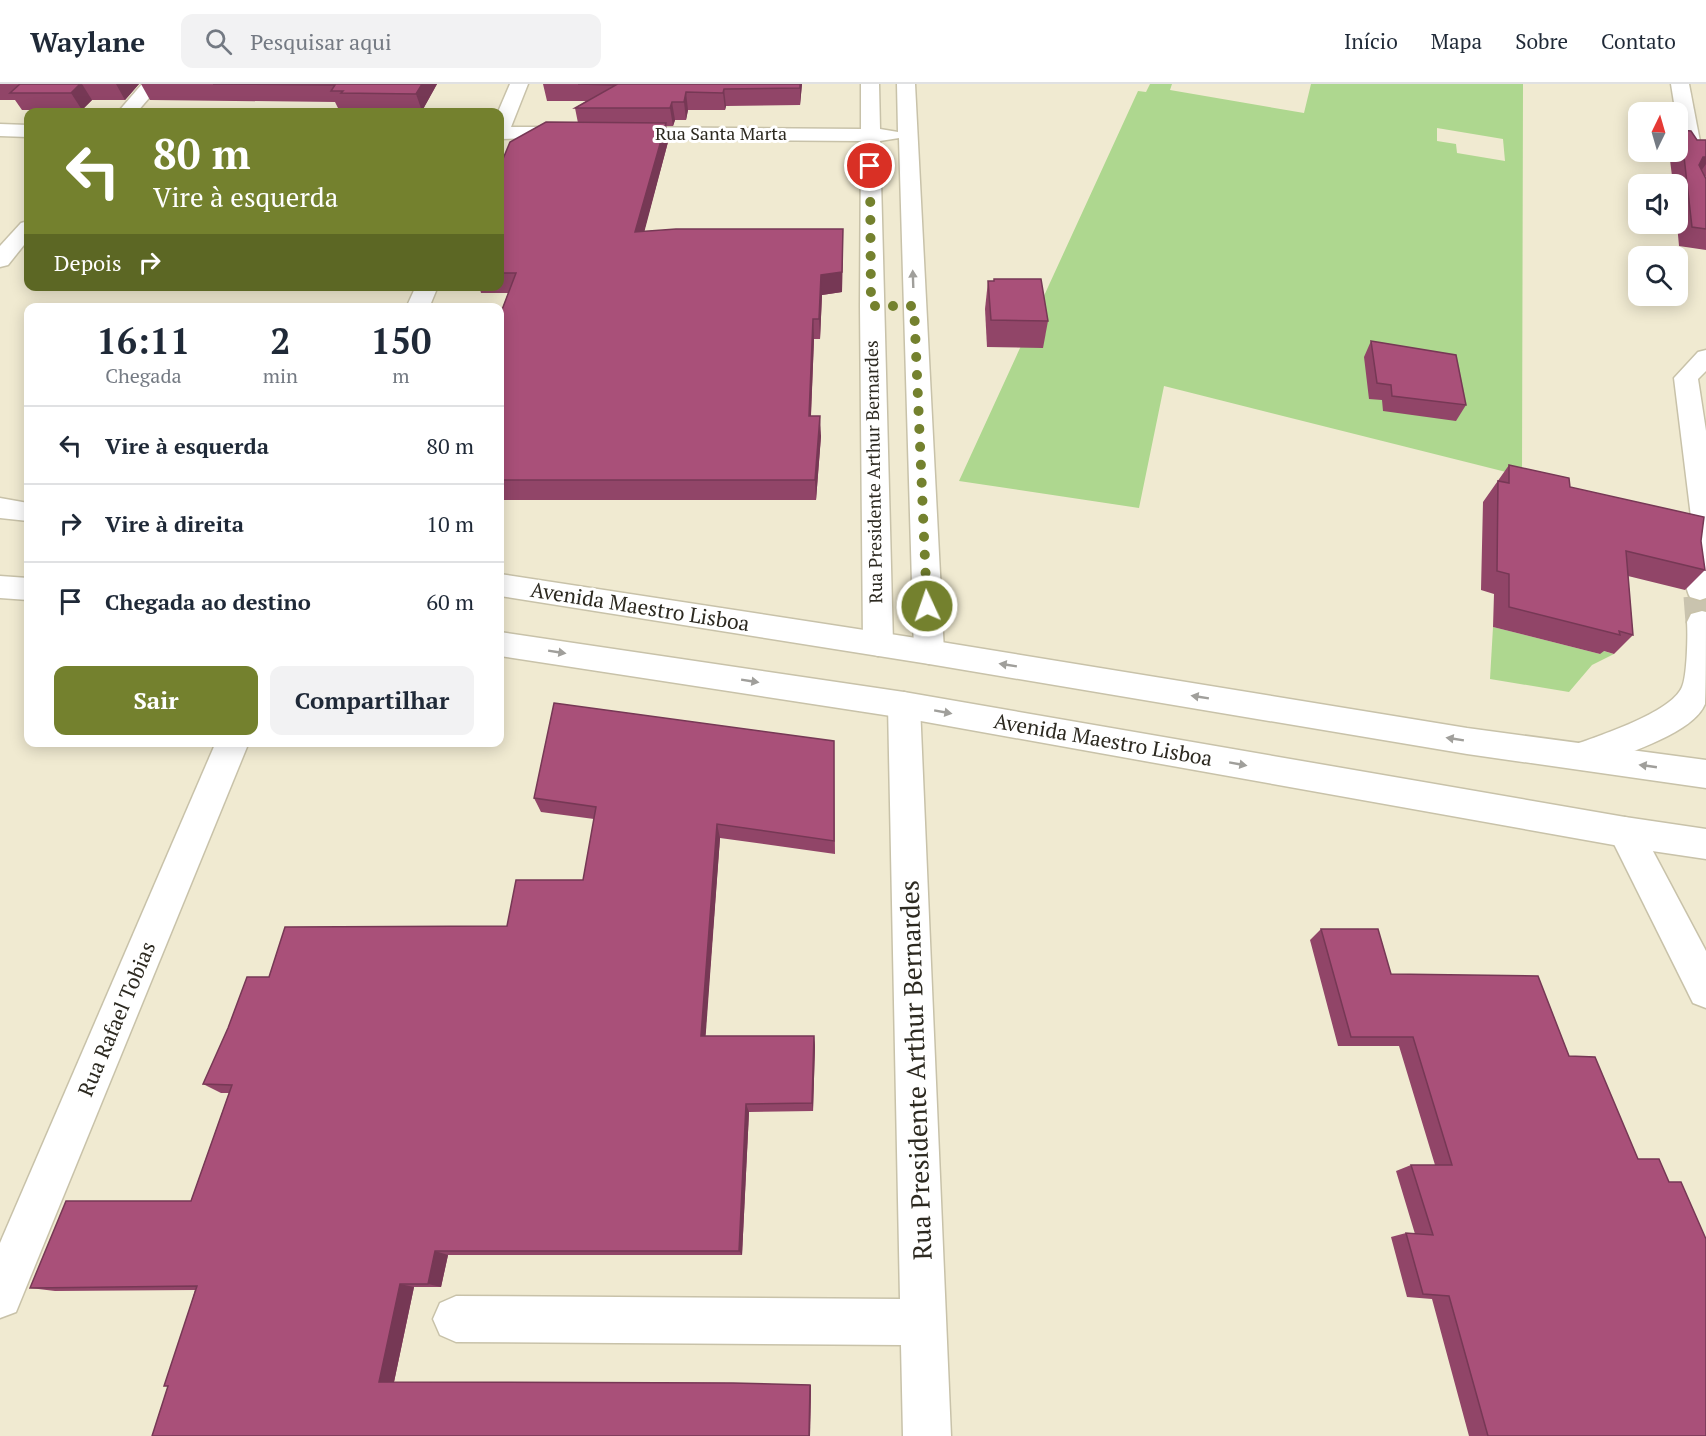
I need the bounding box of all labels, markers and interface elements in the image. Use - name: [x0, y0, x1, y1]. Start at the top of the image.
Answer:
- search box: [181, 14, 601, 68]
- text: Waylane: [30, 23, 145, 60]
- icon: search: [202, 25, 235, 58]
- text: Pesquisar aqui: [250, 27, 392, 56]
- text: Início: [1344, 27, 1398, 55]
- text: Mapa: [1431, 27, 1482, 55]
- text: Sobre: [1515, 27, 1568, 55]
- text: Contato: [1601, 27, 1676, 55]
- north arrow: [1628, 102, 1688, 162]
- map controls: [1628, 102, 1688, 306]
- street label: Rua Santa Marta: [655, 121, 787, 145]
- text: 80 m: [153, 125, 251, 181]
- icon: left: [54, 132, 132, 210]
- pin: [844, 140, 895, 191]
- icon: arrive: [853, 149, 886, 182]
- button: sound: [1628, 174, 1688, 234]
- text: Vire à esquerda: [153, 179, 338, 215]
- icon: right: [133, 246, 166, 279]
- button: search: [1628, 246, 1688, 306]
- text: Depois: [54, 248, 121, 277]
- one-way arrow: [908, 269, 917, 288]
- text: 16:11: [97, 317, 190, 364]
- text: 2: [270, 317, 291, 364]
- text: 150: [370, 317, 431, 364]
- street label: Rua Presidente Arthur Bernardes: [859, 340, 887, 604]
- text: Chegada: [105, 362, 182, 389]
- text: min: [263, 362, 298, 389]
- text: m: [392, 362, 410, 389]
- icon: left: [54, 429, 87, 462]
- text: Vire à esquerda: [105, 431, 269, 460]
- text: 80 m: [426, 431, 474, 460]
- icon: right: [54, 507, 87, 540]
- text: Vire à direita: [105, 509, 244, 538]
- text: 10 m: [426, 509, 474, 538]
- position arrow: [895, 574, 959, 638]
- street label: Avenida Maestro Lisboa: [529, 575, 752, 637]
- icon: arrive: [54, 585, 87, 618]
- text: Chegada ao destino: [105, 587, 311, 616]
- text: 60 m: [426, 587, 474, 616]
- one-way arrow: [548, 648, 567, 657]
- one-way arrow: [998, 660, 1017, 669]
- button: Sair: [54, 666, 258, 735]
- button: Compartilhar: [270, 666, 474, 735]
- one-way arrow: [741, 677, 760, 686]
- one-way arrow: [1191, 692, 1210, 701]
- street label: Avenida Maestro Lisboa: [992, 706, 1215, 772]
- one-way arrow: [933, 707, 952, 716]
- one-way arrow: [1445, 734, 1464, 743]
- one-way arrow: [1229, 760, 1248, 769]
- one-way arrow: [1638, 761, 1657, 770]
- street label: Rua Presidente Arthur Bernardes: [891, 879, 939, 1261]
- street label: Rua Rafael Tobias: [71, 937, 161, 1100]

